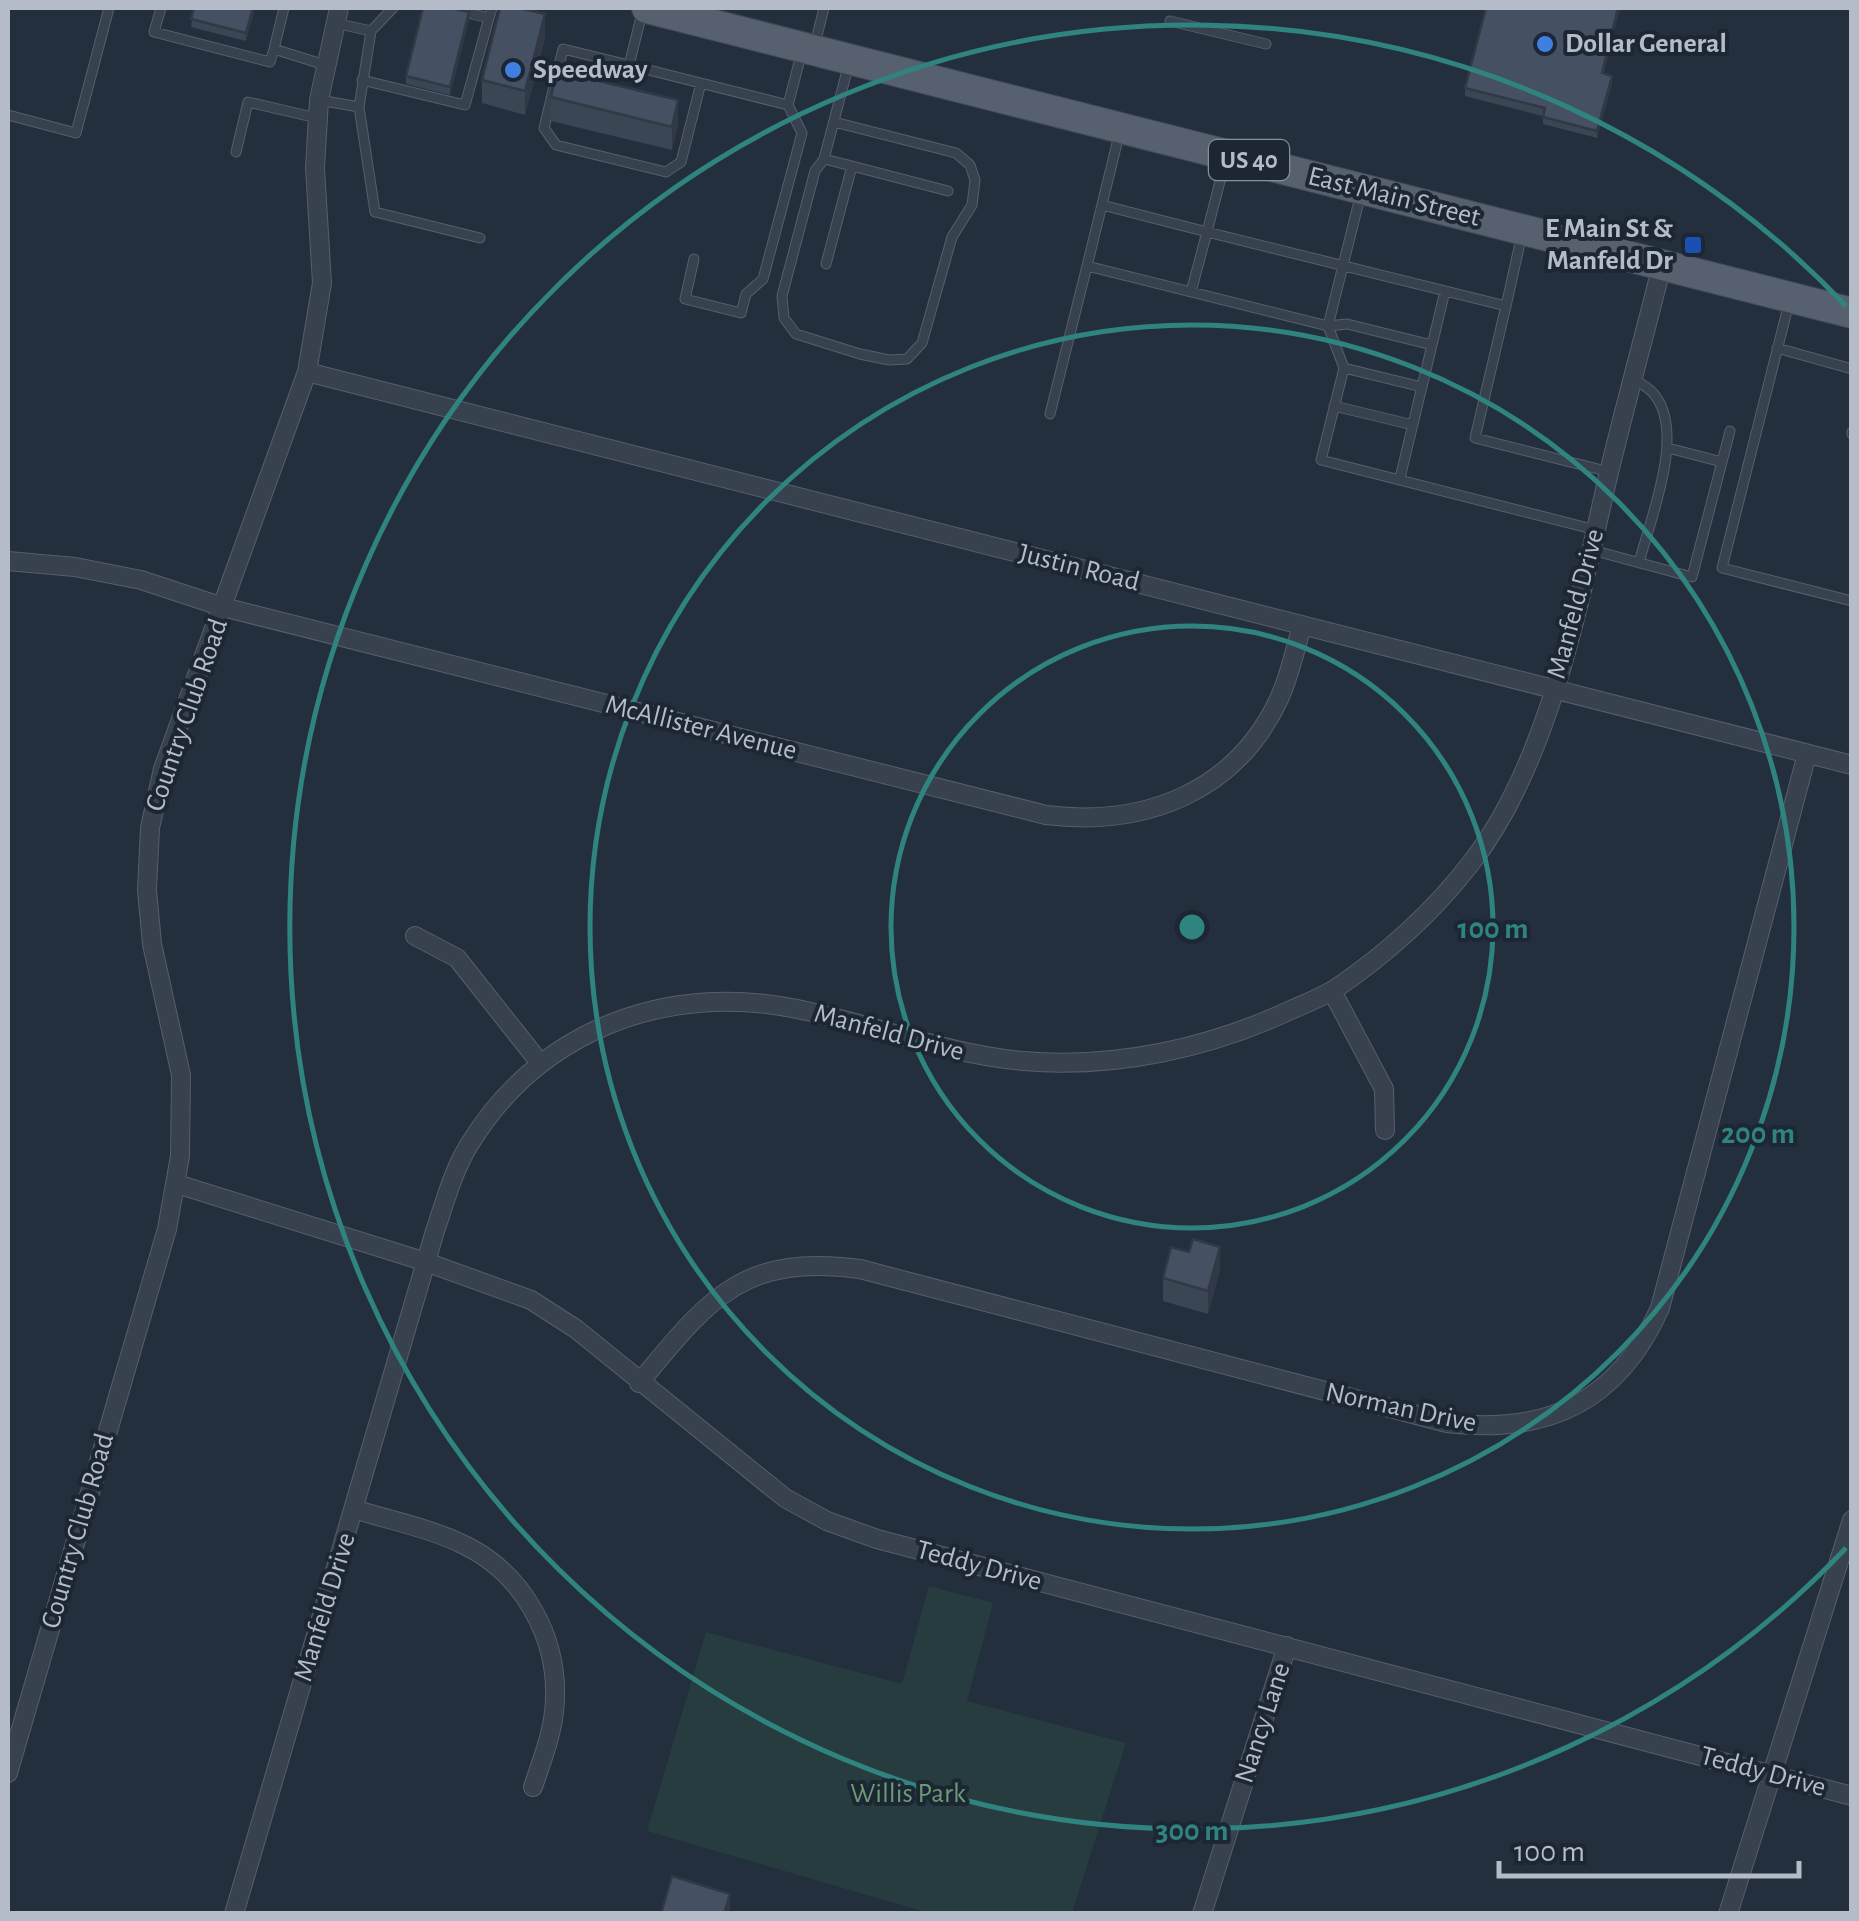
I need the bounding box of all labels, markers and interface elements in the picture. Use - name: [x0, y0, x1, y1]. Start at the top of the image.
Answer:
- place label: Dollar General: [1565, 30, 1727, 58]
- marker: Dollar General: [1534, 33, 1556, 55]
- place label: Speedway: [533, 56, 648, 84]
- marker: Speedway: [502, 59, 524, 81]
- road number: US 40: [1209, 140, 1289, 180]
- street label: East Main Street: [1305, 162, 1483, 232]
- place label: E Main St & Manfeld Dr: [1545, 215, 1673, 275]
- marker: E Main St & Manfeld Dr: [1682, 234, 1704, 256]
- street label: Manfeld Drive: [1543, 526, 1609, 682]
- street label: Justin Road: [1016, 539, 1142, 597]
- street label: Country Club Road: [141, 615, 233, 815]
- street label: McAllister Avenue: [602, 691, 800, 765]
- centre of rings: [1174, 909, 1210, 945]
- text: 100 m: [1458, 914, 1528, 944]
- street label: Manfeld Drive: [811, 1000, 967, 1066]
- text: 200 m: [1721, 1119, 1795, 1149]
- street label: Norman Drive: [1323, 1378, 1479, 1438]
- street label: Country Club Road: [37, 1430, 119, 1632]
- street label: Manfeld Drive: [289, 1529, 361, 1685]
- street label: Teddy Drive: [913, 1536, 1045, 1596]
- street label: Nancy Lane: [1230, 1659, 1296, 1787]
- street label: Teddy Drive: [1697, 1742, 1829, 1802]
- park label: Willis Park: [850, 1780, 966, 1808]
- text: 300 m: [1156, 1816, 1228, 1846]
- scale bar: [1499, 1816, 1799, 1878]
- text: 100 m: [1514, 1837, 1585, 1867]

